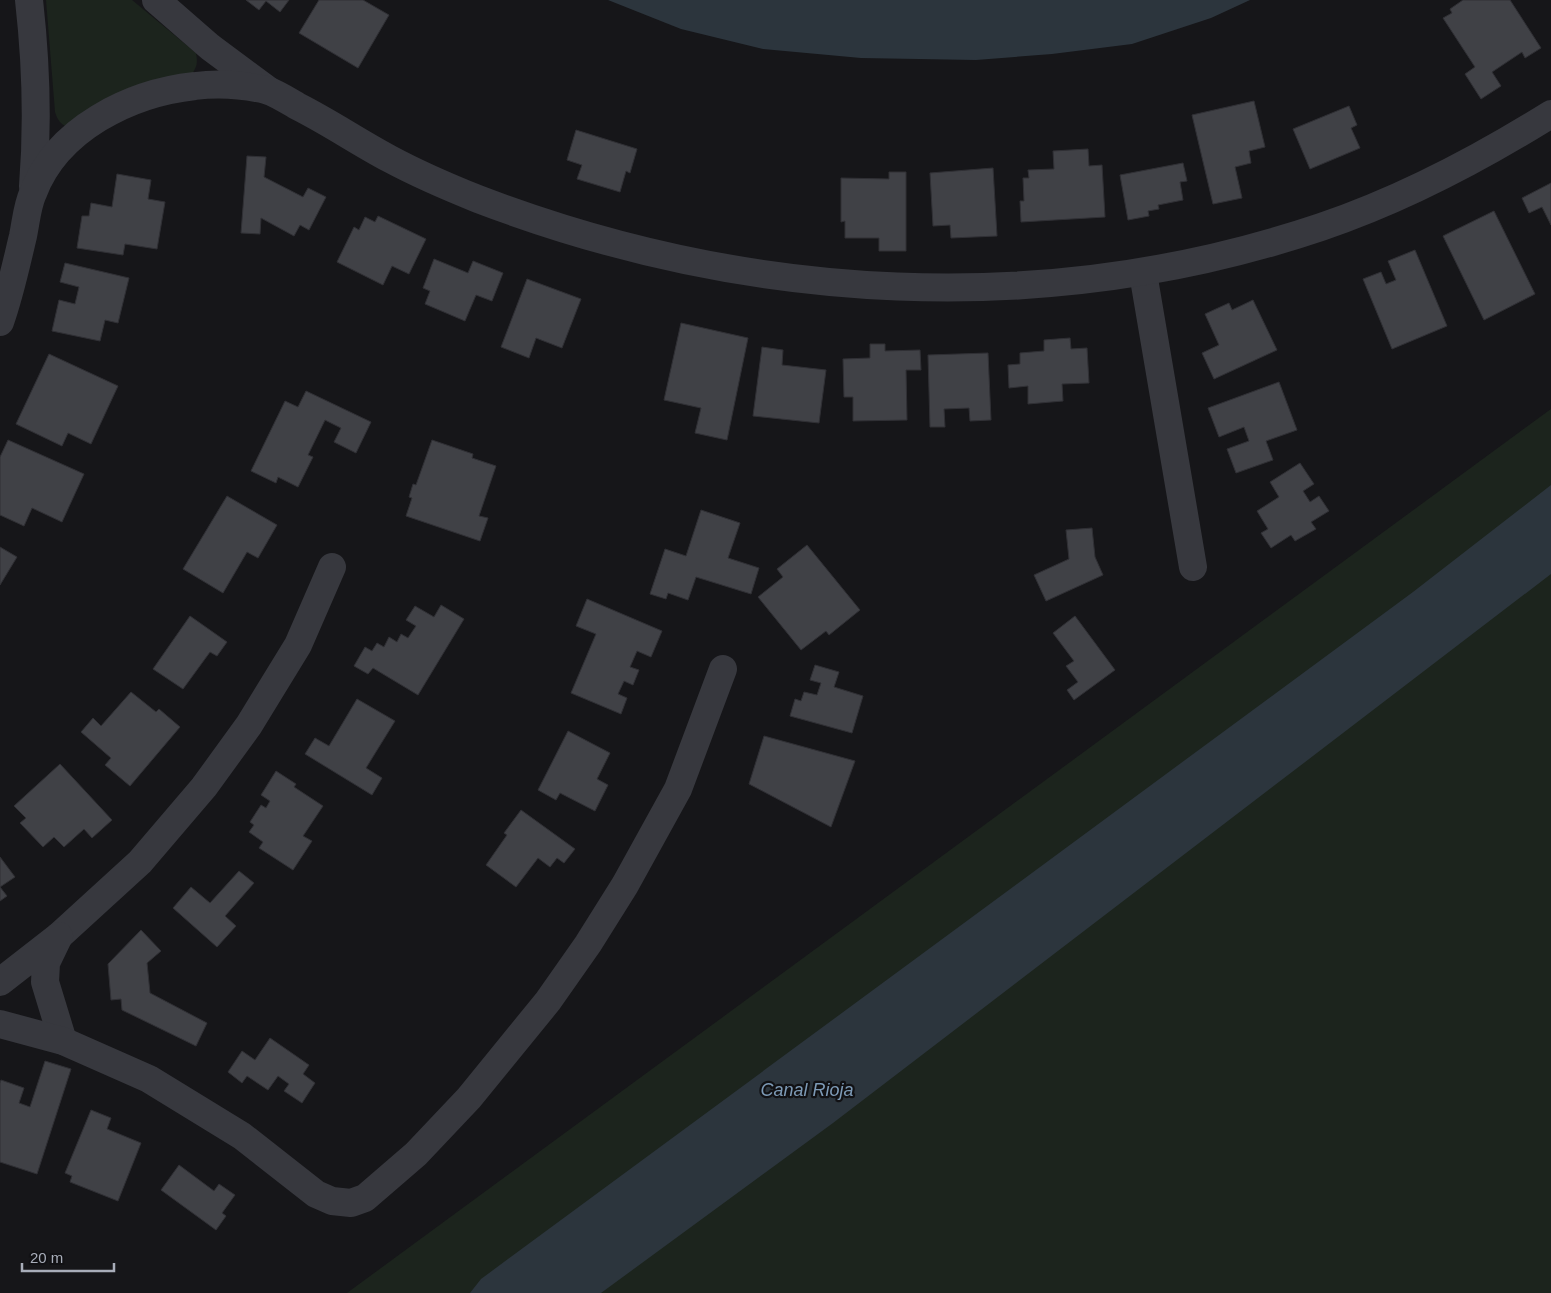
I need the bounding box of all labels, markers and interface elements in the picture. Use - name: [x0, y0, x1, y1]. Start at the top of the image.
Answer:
- water label: Canal Rioja: [760, 1080, 854, 1100]
- scale bar: [22, 1240, 115, 1272]
- text: 20 m: [30, 1249, 63, 1266]

